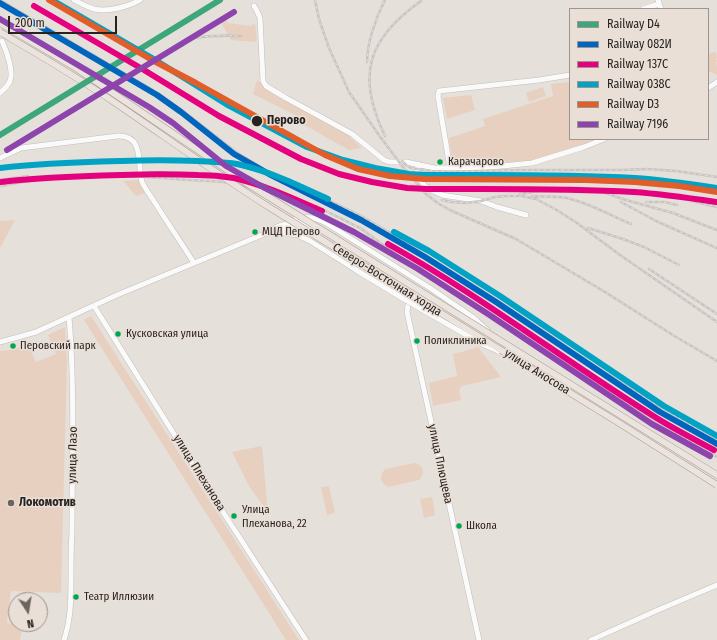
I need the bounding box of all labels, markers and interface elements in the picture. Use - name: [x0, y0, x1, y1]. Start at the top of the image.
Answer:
- scale bar: [10, 8, 119, 34]
- legend: [569, 8, 709, 140]
- text: 200 m: [15, 16, 45, 30]
- text: Railway D4: [607, 17, 660, 31]
- text: Railway 082И: [607, 37, 672, 51]
- text: Railway 137С: [607, 57, 668, 71]
- text: Railway 038С: [607, 77, 671, 91]
- text: Railway D3: [607, 97, 659, 111]
- marker: Перово: [250, 114, 264, 128]
- place label: Перово: [267, 114, 306, 128]
- text: Railway 7196: [607, 117, 668, 131]
- place label: Карачарово: [448, 155, 504, 169]
- marker: Карачарово: [435, 157, 445, 167]
- place label: МЦД Перово: [262, 225, 320, 239]
- marker: МЦД Перово: [250, 227, 260, 237]
- street label: Северо-Восточная хорда: [330, 240, 444, 320]
- place label: Кусковская улица: [126, 327, 208, 341]
- marker: Кусковская улица: [113, 329, 123, 339]
- place label: Поликлиника: [424, 334, 487, 348]
- marker: Поликлиника: [412, 336, 422, 346]
- place label: Перовский парк: [20, 339, 96, 353]
- marker: Перовский парк: [8, 341, 18, 351]
- street label: улица Аносова: [501, 346, 573, 398]
- street label: улица Плющева: [425, 423, 455, 505]
- street label: улица Лазо: [65, 426, 81, 484]
- street label: улица Плеханова: [170, 432, 228, 514]
- place label: Локомотив: [19, 496, 76, 510]
- marker: Локомотив: [6, 498, 16, 508]
- place label: Улица Плеханова, 22: [242, 503, 307, 529]
- marker: Улица Плеханова, 22: [229, 511, 239, 521]
- place label: Школа: [466, 519, 497, 533]
- marker: Школа: [454, 521, 464, 531]
- place label: Театр Иллюзии: [84, 590, 154, 604]
- north arrow: [8, 592, 48, 632]
- marker: Театр Иллюзии: [71, 592, 81, 602]
- text: N: [26, 616, 35, 630]

